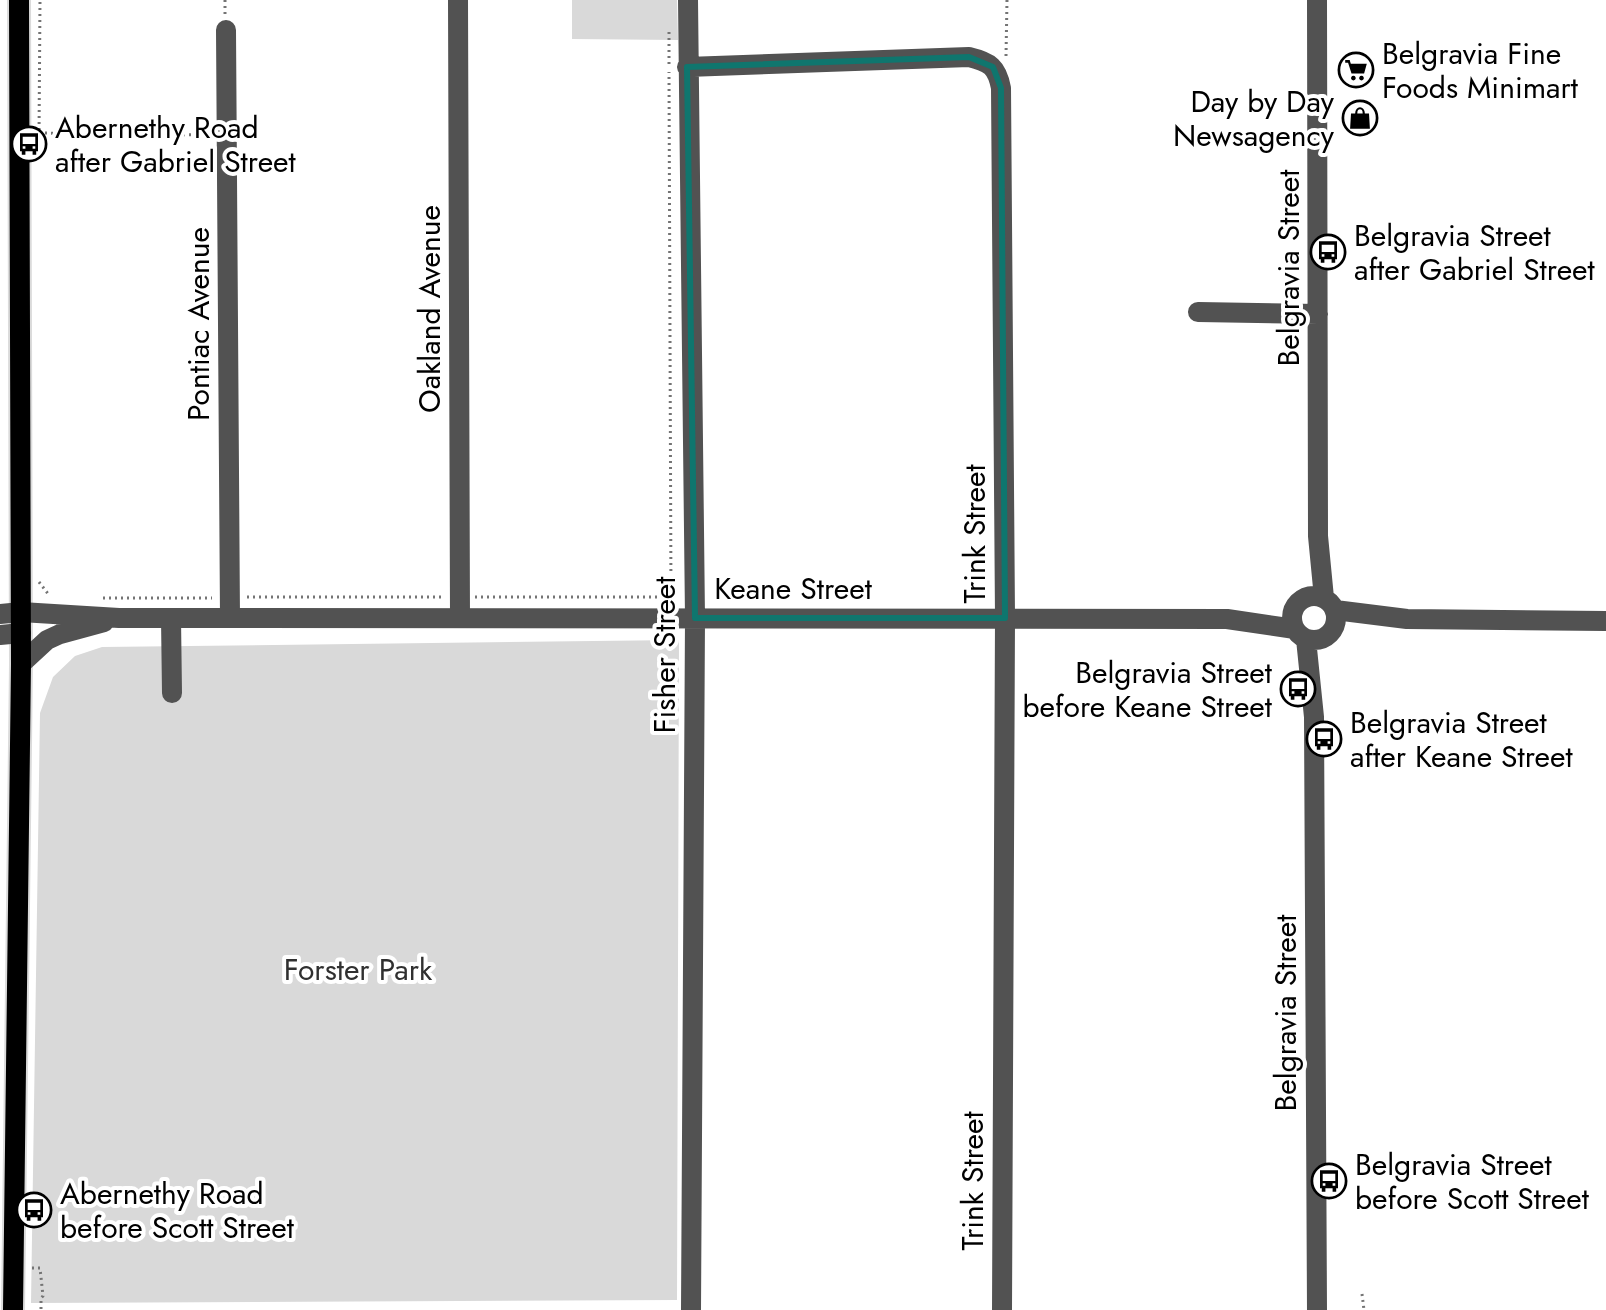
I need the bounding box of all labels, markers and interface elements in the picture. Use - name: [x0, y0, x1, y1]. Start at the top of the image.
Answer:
- place label: Belgravia Fine Foods Minimart: [1382, 32, 1579, 109]
- supermarket icon: Belgravia Fine Foods Minimart: [1337, 51, 1375, 89]
- place label: Day by Day Newsagency: [1173, 80, 1335, 157]
- shop icon: Day by Day Newsagency: [1341, 99, 1379, 137]
- place label: Abernethy Road after Gabriel Street: [55, 106, 297, 183]
- bus stop icon: Abernethy Road after Gabriel Street: [10, 125, 48, 163]
- street label: Belgravia Street: [1267, 169, 1310, 366]
- street label: Oakland Avenue: [408, 205, 451, 413]
- place label: Belgravia Street after Gabriel Street: [1354, 214, 1596, 291]
- street label: Pontiac Avenue: [177, 227, 220, 421]
- bus stop icon: Belgravia Street after Gabriel Street: [1309, 233, 1347, 271]
- street label: Trink Street: [953, 464, 996, 604]
- street label: Keane Street: [714, 567, 873, 610]
- street label: Fisher Street: [643, 576, 686, 733]
- place label: Belgravia Street before Keane Street: [1022, 651, 1273, 728]
- bus stop icon: Belgravia Street before Keane Street: [1279, 670, 1317, 708]
- place label: Belgravia Street after Keane Street: [1350, 701, 1573, 778]
- bus stop icon: Belgravia Street after Keane Street: [1305, 720, 1343, 758]
- street label: Belgravia Street: [1264, 914, 1307, 1111]
- park label: Forster Park: [284, 948, 433, 991]
- street label: Trink Street: [951, 1111, 994, 1251]
- place label: Belgravia Street before Scott Street: [1355, 1143, 1590, 1220]
- bus stop icon: Belgravia Street before Scott Street: [1310, 1162, 1348, 1200]
- place label: Abernethy Road before Scott Street: [60, 1172, 295, 1249]
- bus stop icon: Abernethy Road before Scott Street: [15, 1191, 53, 1229]

